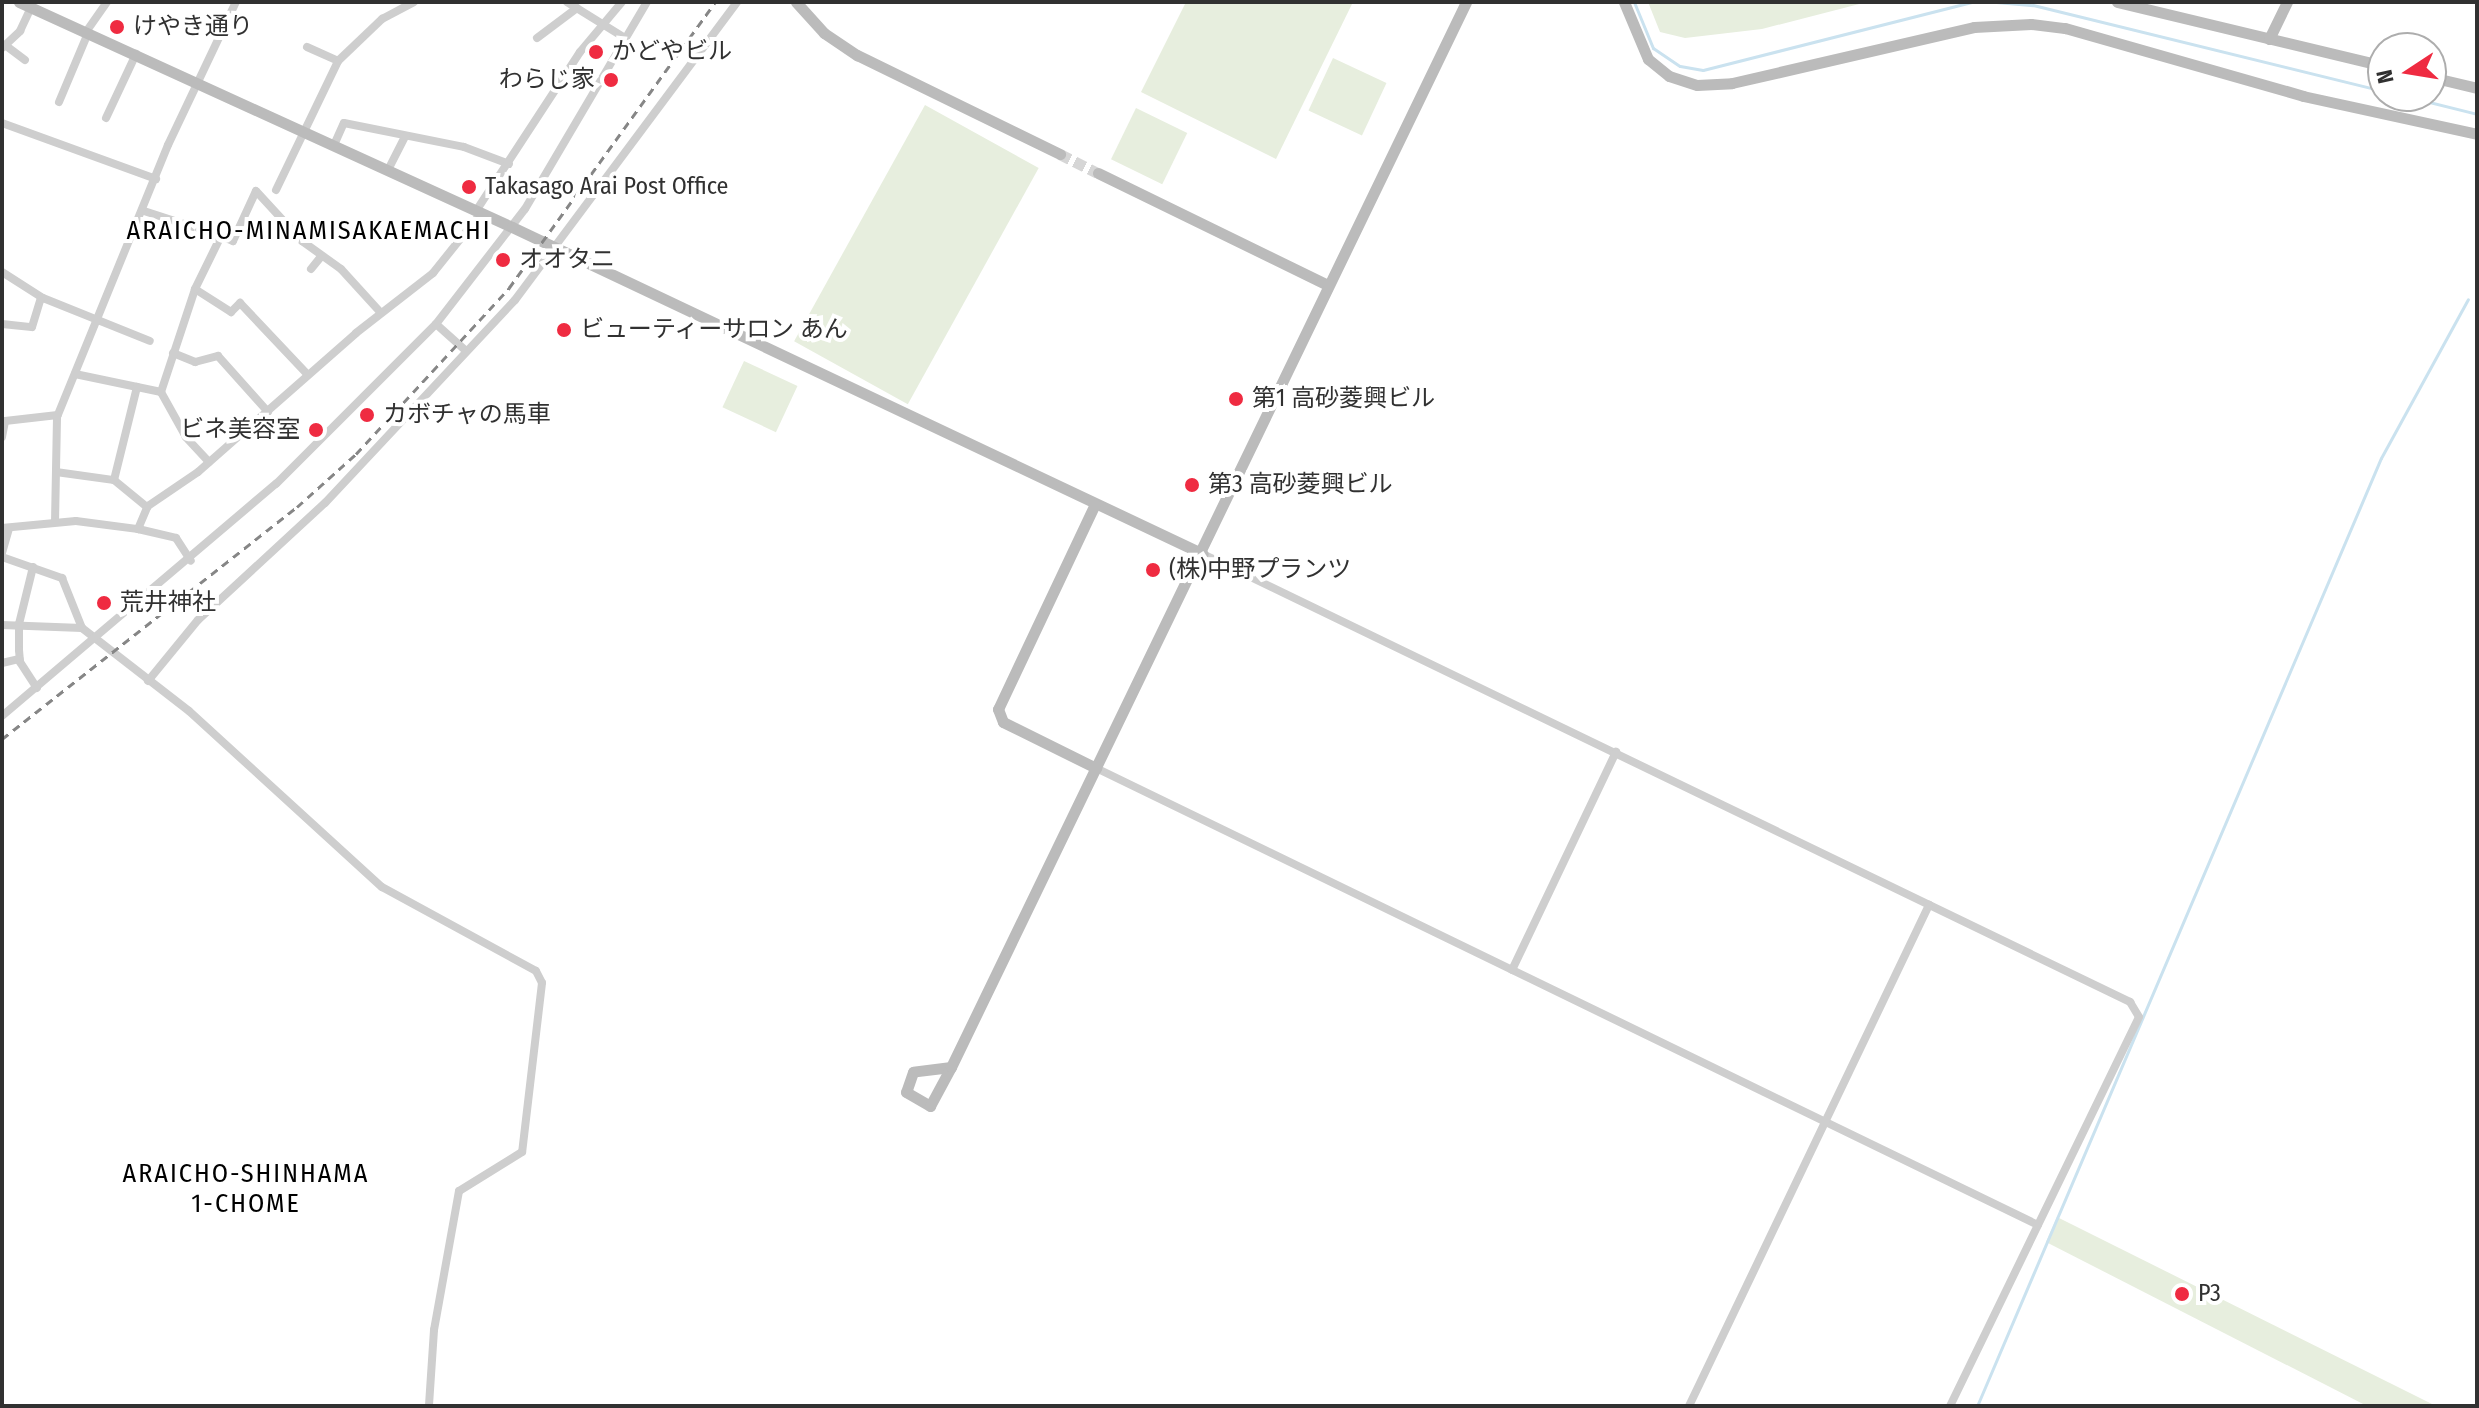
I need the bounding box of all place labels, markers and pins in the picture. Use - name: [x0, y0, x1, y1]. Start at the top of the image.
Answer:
- place label: けやき通り: [133, 13, 253, 41]
- marker: けやき通り: [108, 18, 126, 36]
- place label: かどやビル: [612, 38, 732, 66]
- marker: かどやビル: [587, 43, 605, 61]
- place label: わらじ家: [499, 66, 595, 94]
- marker: わらじ家: [602, 71, 620, 89]
- place label: Takasago Arai Post Office: [485, 173, 728, 201]
- marker: Takasago Arai Post Office: [460, 178, 478, 196]
- place label: オオタニ: [519, 246, 615, 274]
- marker: オオタニ: [494, 251, 512, 269]
- place label: ビューティーサロン あん: [580, 316, 850, 344]
- marker: ビューティーサロン あん: [555, 321, 573, 339]
- place label: 第1 高砂菱興ビル: [1252, 385, 1435, 413]
- marker: 第1 高砂菱興ビル: [1227, 390, 1245, 408]
- place label: カボチャの馬車: [383, 401, 551, 429]
- marker: カボチャの馬車: [358, 406, 376, 424]
- place label: ビネ美容室: [180, 416, 300, 444]
- marker: ビネ美容室: [307, 421, 325, 439]
- place label: 第3 高砂菱興ビル: [1208, 471, 1392, 499]
- marker: 第3 高砂菱興ビル: [1183, 476, 1201, 494]
- place label: (株)中野プランツ: [1169, 556, 1351, 584]
- marker: (株)中野プランツ: [1144, 561, 1162, 579]
- place label: 荒井神社: [120, 589, 216, 617]
- marker: 荒井神社: [95, 594, 113, 612]
- place label: P3: [2198, 1280, 2221, 1308]
- marker: P3: [2173, 1285, 2191, 1303]

